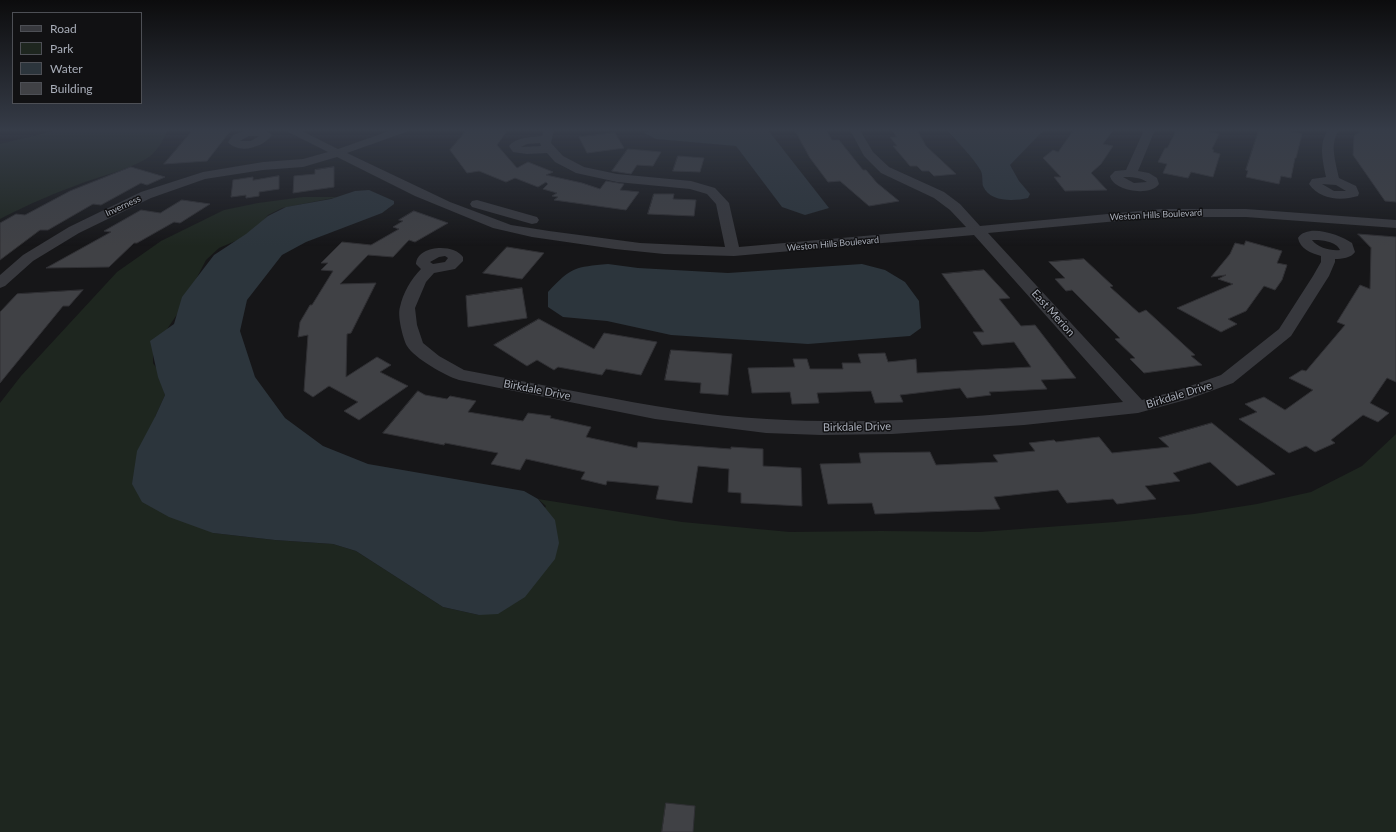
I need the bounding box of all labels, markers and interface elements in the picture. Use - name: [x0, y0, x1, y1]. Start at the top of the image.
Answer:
- legend: [12, 12, 142, 104]
- text: Road: [50, 21, 77, 36]
- text: Park: [50, 41, 73, 56]
- text: Water: [50, 61, 83, 76]
- text: Building: [50, 81, 93, 96]
- street label: Inverness: [104, 193, 142, 219]
- street label: Weston Hills Boulevard: [1110, 207, 1202, 223]
- street label: Weston Hills Boulevard: [787, 235, 879, 253]
- street label: East Merion: [1029, 287, 1077, 339]
- street label: Birkdale Drive: [502, 377, 572, 403]
- street label: Birkdale Drive: [1145, 379, 1213, 411]
- street label: Birkdale Drive: [823, 420, 891, 434]

